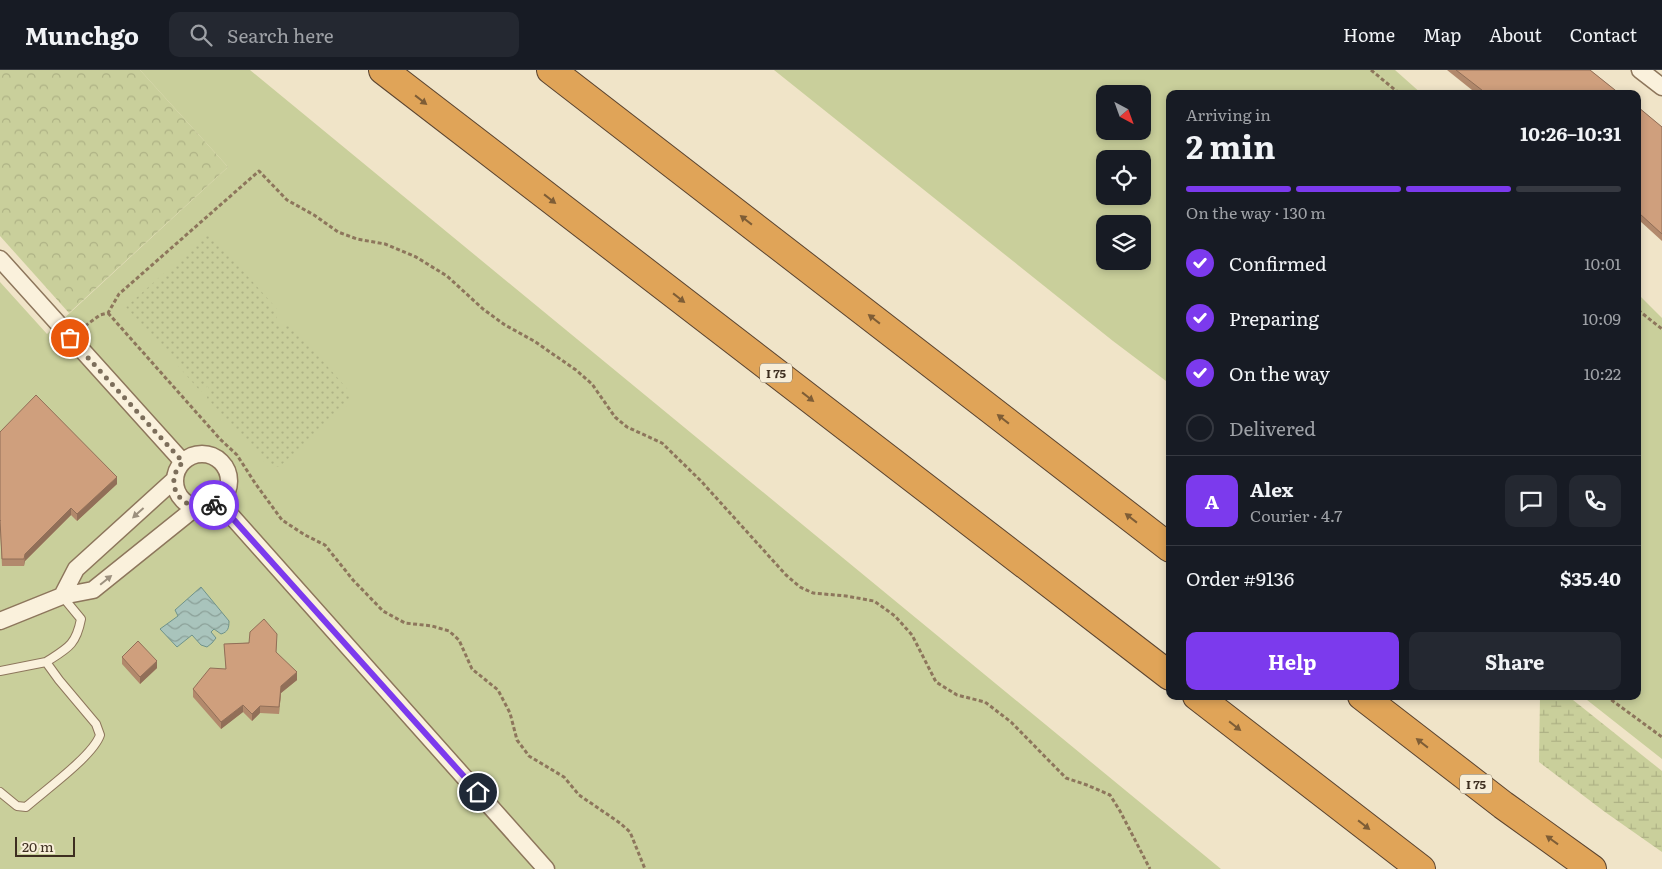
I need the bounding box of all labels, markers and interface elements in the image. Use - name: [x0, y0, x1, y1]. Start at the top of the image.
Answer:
- search box: [169, 12, 519, 57]
- text: Munchgo: [25, 17, 139, 52]
- icon: search: [187, 21, 215, 49]
- text: Search here: [227, 21, 334, 49]
- text: Home: [1343, 21, 1395, 48]
- text: Map: [1423, 21, 1461, 48]
- text: About: [1489, 21, 1542, 48]
- text: Contact: [1570, 21, 1637, 48]
- north arrow: [1096, 85, 1151, 140]
- map controls: [1096, 85, 1151, 270]
- one-way arrow: [414, 94, 427, 105]
- text: Arriving in: [1186, 102, 1271, 126]
- text: 10:26–10:31: [1520, 119, 1621, 147]
- text: 2 min: [1186, 121, 1275, 169]
- button: locate: [1096, 150, 1151, 205]
- one-way arrow: [543, 193, 556, 204]
- text: On the way · 130 m: [1186, 200, 1326, 224]
- one-way arrow: [739, 215, 752, 225]
- button: layers: [1096, 215, 1151, 270]
- icon: check: [1186, 249, 1214, 277]
- text: Confirmed: [1229, 249, 1327, 277]
- text: 10:01: [1584, 251, 1621, 275]
- one-way arrow: [672, 293, 686, 303]
- icon: check: [1186, 304, 1214, 332]
- text: Preparing: [1229, 304, 1319, 332]
- text: 10:09: [1582, 306, 1621, 330]
- one-way arrow: [868, 314, 881, 325]
- pin: [49, 317, 91, 359]
- icon: bag: [56, 324, 84, 352]
- icon: check: [1186, 359, 1214, 387]
- text: On the way: [1229, 359, 1330, 387]
- text: 10:22: [1584, 361, 1621, 385]
- road number: I 75: [760, 364, 792, 382]
- one-way arrow: [801, 392, 815, 402]
- one-way arrow: [997, 413, 1010, 424]
- text: Delivered: [1229, 414, 1316, 442]
- text: Alex: [1250, 475, 1293, 503]
- button: chat: [1505, 475, 1557, 527]
- button: phone: [1569, 475, 1621, 527]
- courier: [189, 480, 239, 530]
- text: A: [1205, 487, 1219, 515]
- icon: bike: [200, 491, 228, 519]
- text: Courier · 4.7: [1250, 503, 1342, 527]
- one-way arrow: [133, 507, 145, 519]
- one-way arrow: [1124, 513, 1138, 523]
- text: Order #9136: [1186, 564, 1294, 592]
- text: $35.40: [1560, 564, 1621, 592]
- one-way arrow: [99, 574, 112, 585]
- button: Help: [1186, 632, 1399, 690]
- button: Share: [1409, 632, 1621, 690]
- one-way arrow: [1228, 721, 1242, 731]
- one-way arrow: [1416, 737, 1429, 748]
- pin: [457, 771, 499, 813]
- road number: I 75: [1460, 774, 1492, 794]
- icon: home: [464, 778, 492, 806]
- one-way arrow: [1357, 820, 1371, 830]
- scale bar: [15, 834, 75, 857]
- one-way arrow: [1546, 835, 1559, 846]
- text: 20 m: [22, 836, 54, 856]

